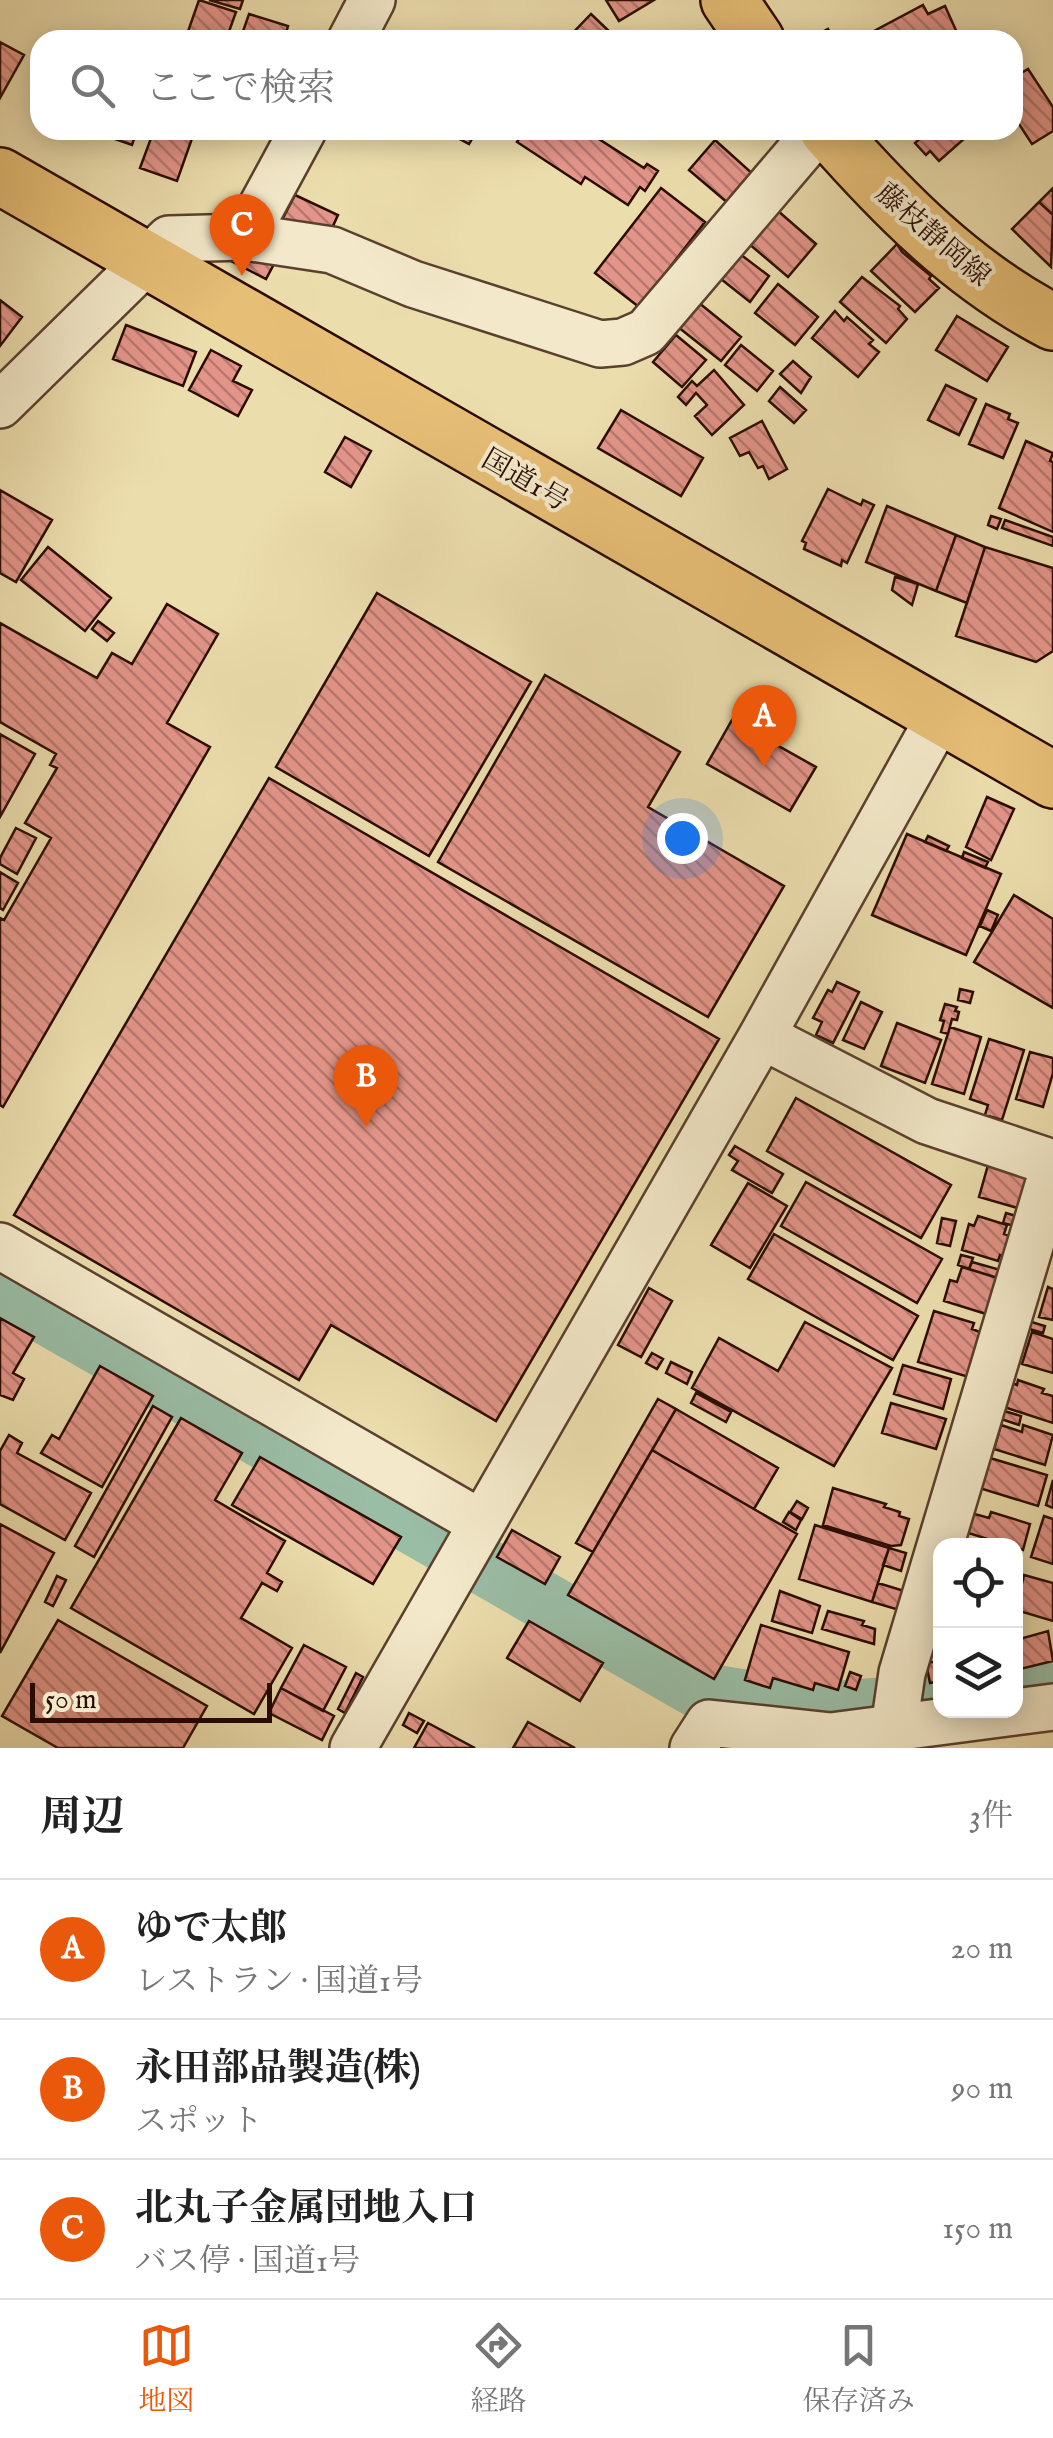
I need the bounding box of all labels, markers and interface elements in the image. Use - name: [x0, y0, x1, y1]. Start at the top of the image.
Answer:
- search box: [30, 30, 1023, 140]
- icon: search: [65, 58, 120, 113]
- text: ここで検索: [145, 66, 335, 114]
- street label: 藤枝静岡線: [868, 177, 997, 295]
- pin: C: [210, 194, 274, 276]
- street label: 国道1号: [475, 442, 574, 520]
- pin: A: [732, 684, 796, 767]
- your location: [657, 813, 708, 864]
- pin: B: [334, 1044, 398, 1127]
- map controls: [933, 1538, 1023, 1718]
- button: locate: [933, 1538, 1023, 1628]
- button: layers: [933, 1628, 1023, 1718]
- scale bar: [30, 1678, 272, 1722]
- text: 50 m: [45, 1683, 97, 1718]
- text: 周辺: [40, 1792, 124, 1845]
- text: 3件: [969, 1797, 1013, 1838]
- text: ゆで太郎: [135, 1906, 287, 1954]
- text: A: [62, 1929, 83, 1970]
- text: 20 m: [951, 1929, 1013, 1970]
- text: レストラン · 国道1号: [135, 1962, 423, 2003]
- text: 永田部品製造(株): [135, 2046, 420, 2094]
- text: B: [62, 2069, 83, 2110]
- text: 90 m: [952, 2069, 1013, 2110]
- text: スポット: [135, 2102, 263, 2143]
- text: 北丸子金属団地入口: [135, 2186, 477, 2234]
- text: C: [61, 2209, 84, 2250]
- text: 150 m: [942, 2209, 1013, 2250]
- text: バス停 · 国道1号: [135, 2242, 360, 2283]
- tab: 地図: [138, 2318, 194, 2420]
- tab: 経路: [470, 2318, 527, 2420]
- tab: 保存済み: [803, 2318, 915, 2420]

